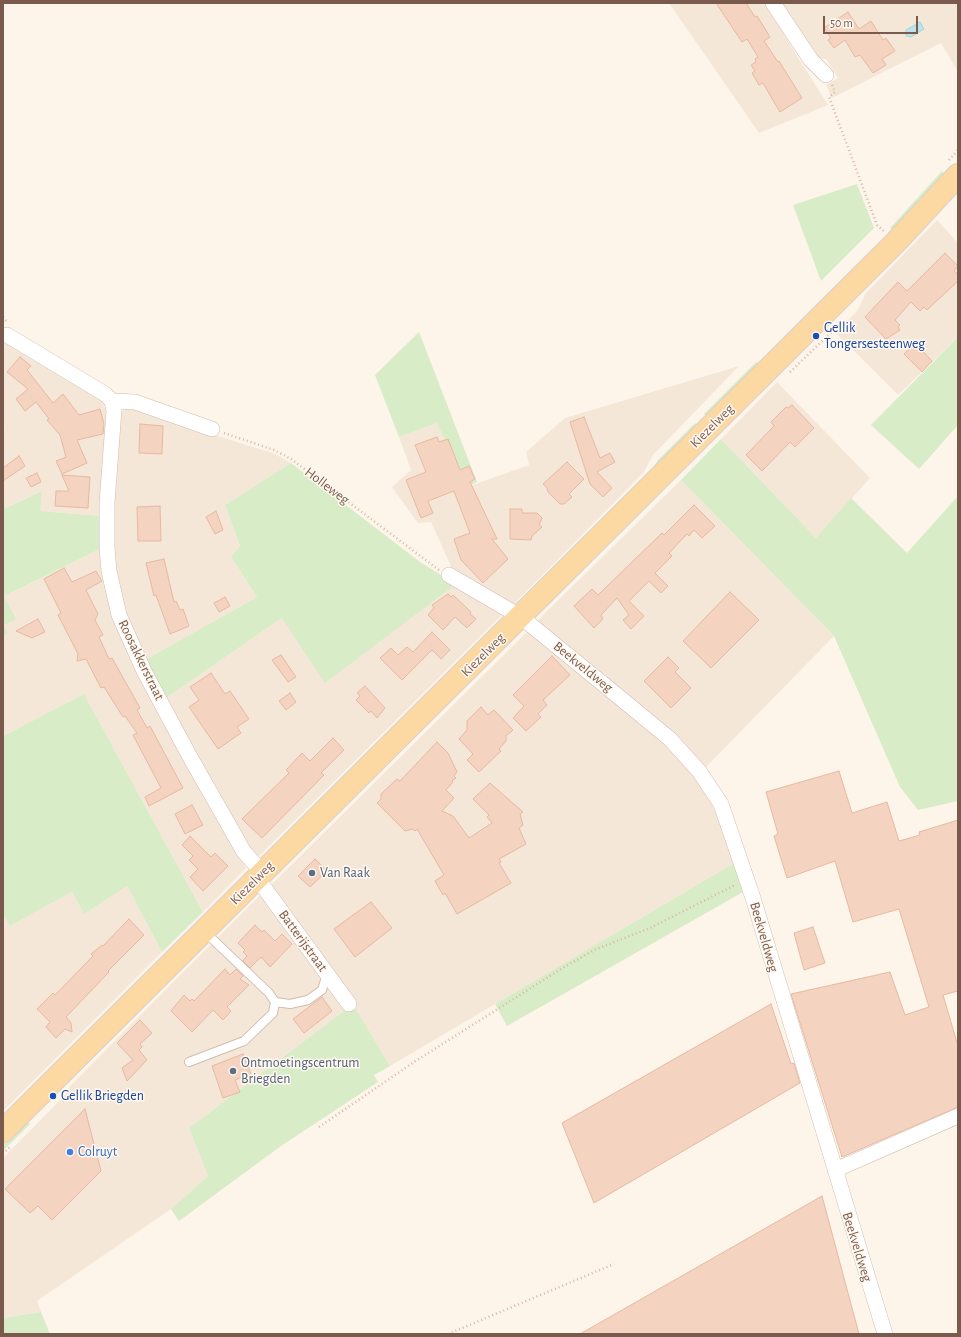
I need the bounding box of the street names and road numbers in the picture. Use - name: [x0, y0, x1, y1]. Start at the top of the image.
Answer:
- street label: Kiezelweg: [686, 400, 738, 452]
- street label: Holleweg: [301, 464, 353, 508]
- street label: Roosakkerstraat: [114, 617, 168, 703]
- street label: Kiezelweg: [457, 629, 509, 681]
- street label: Beekveldweg: [550, 638, 616, 696]
- street label: Kiezelweg: [226, 857, 278, 909]
- street label: Beekveldweg: [746, 900, 782, 974]
- street label: Batterijstraat: [275, 907, 331, 975]
- street label: Beekveldweg: [838, 1210, 876, 1284]

